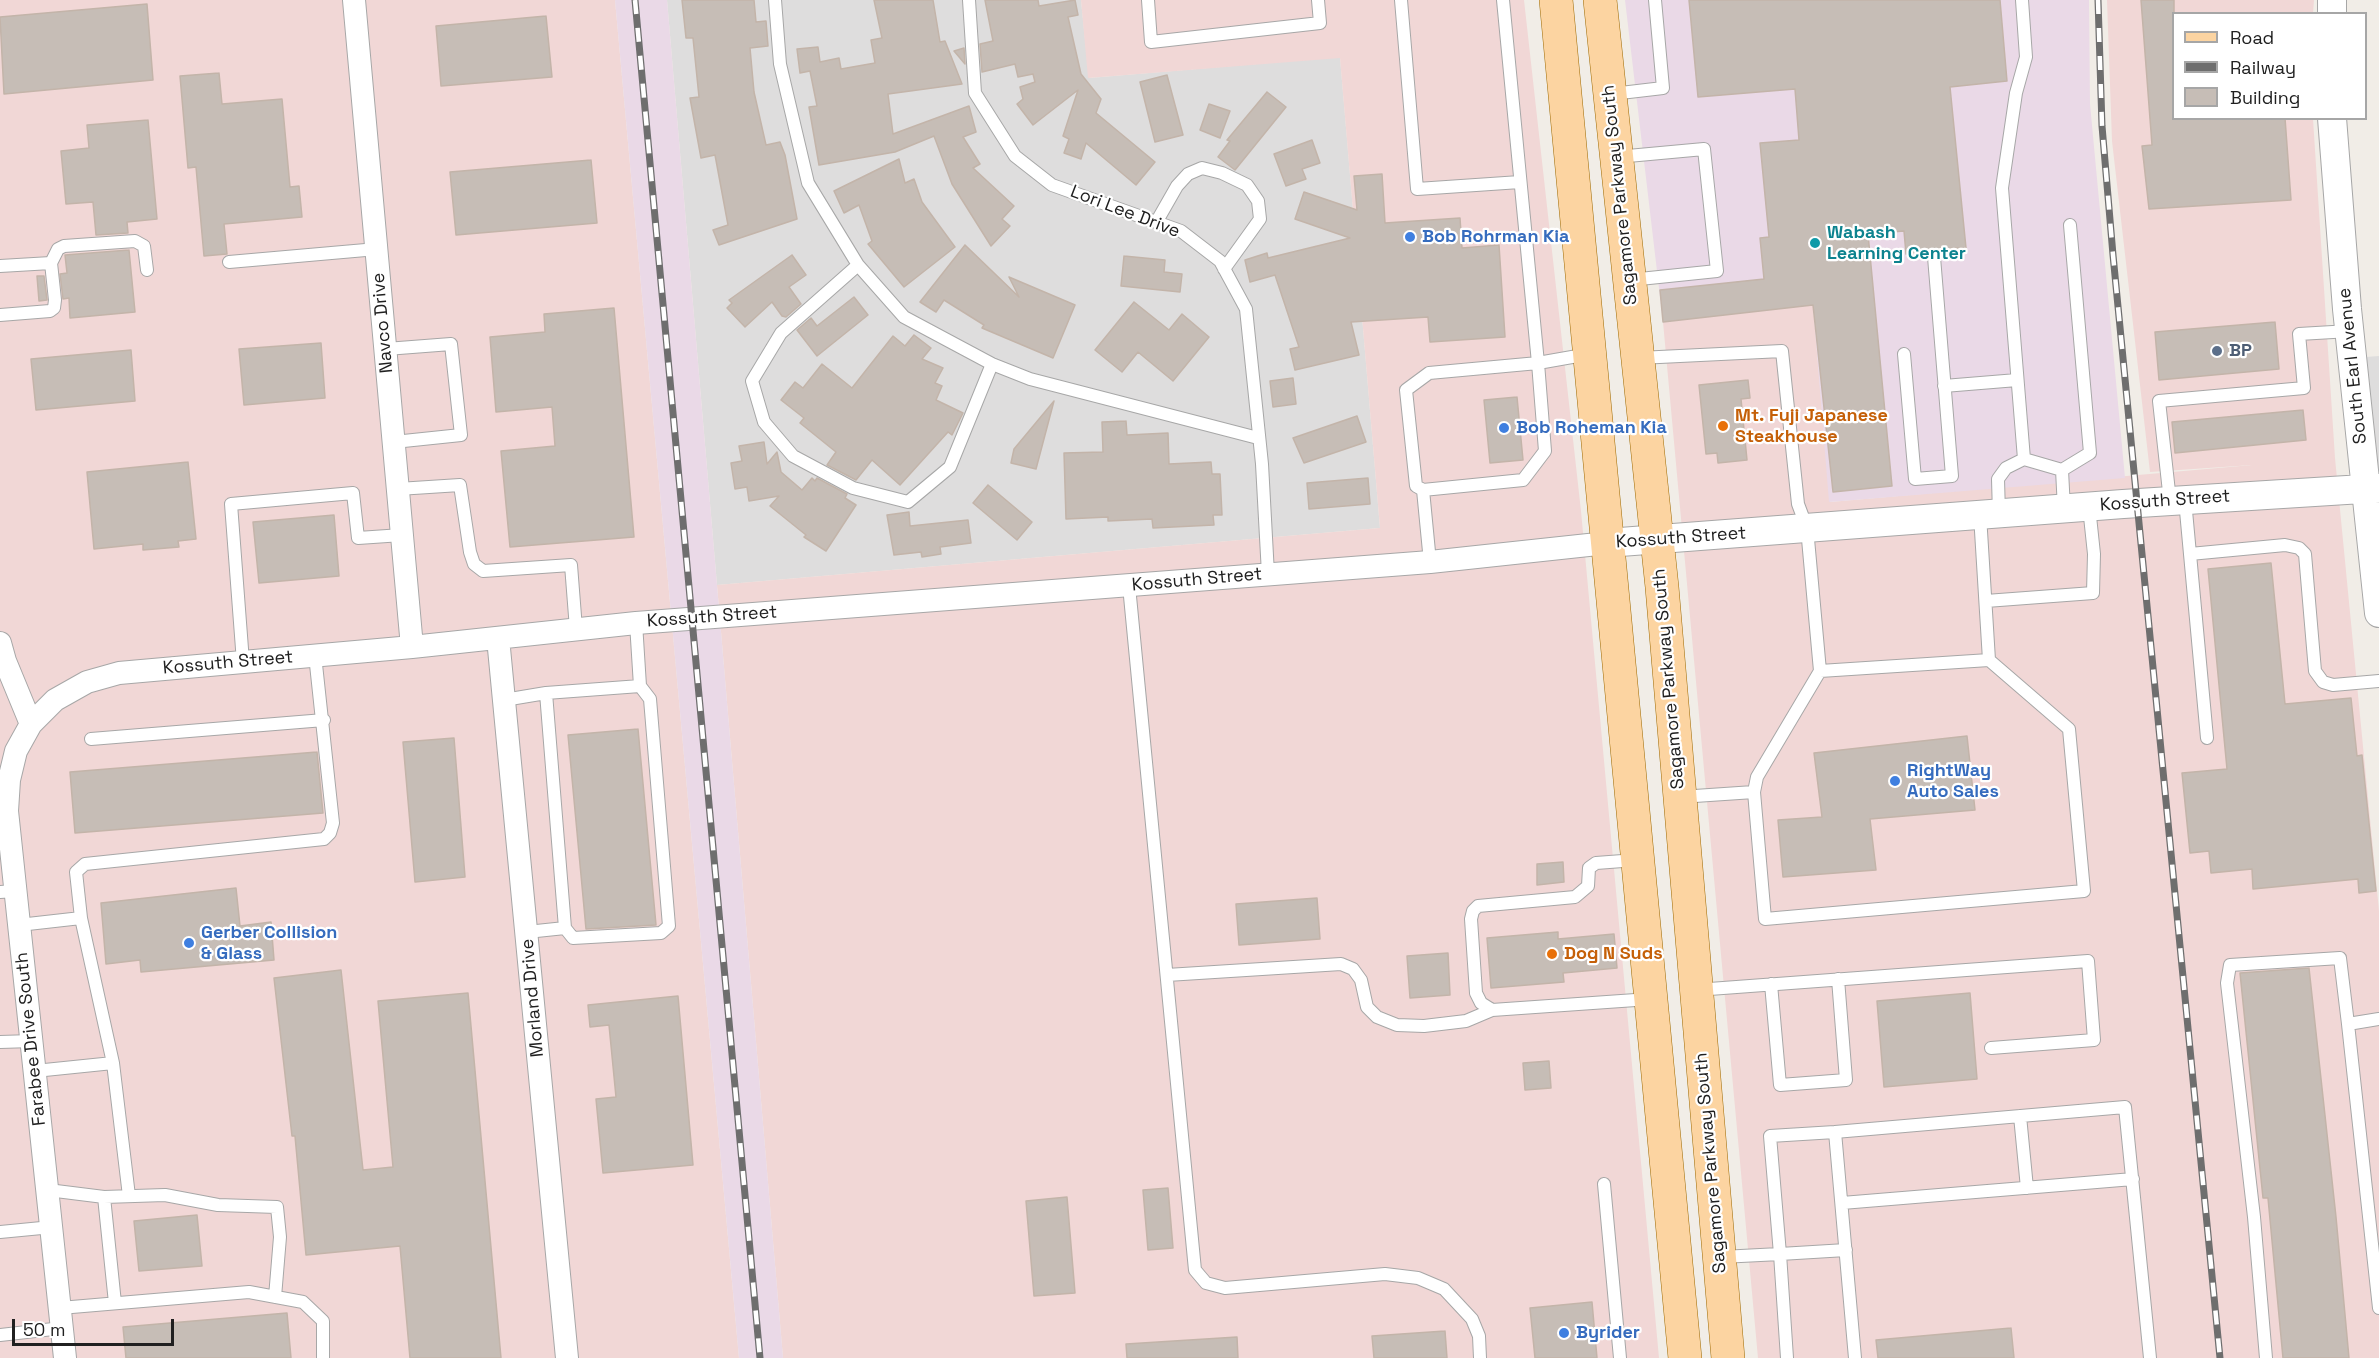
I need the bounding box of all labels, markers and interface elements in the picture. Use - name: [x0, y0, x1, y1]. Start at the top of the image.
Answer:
- legend: [2172, 12, 2367, 120]
- text: Road: [2230, 26, 2274, 49]
- text: Railway: [2230, 56, 2296, 79]
- street label: Sagamore Parkway South: [1598, 84, 1642, 306]
- text: Building: [2230, 86, 2300, 109]
- street label: Lori Lee Drive: [1067, 181, 1183, 243]
- place label: Wabash Learning Center: [1827, 222, 1966, 264]
- place label: Bob Rohrman Kia: [1422, 226, 1570, 248]
- marker: Bob Rohrman Kia: [1403, 230, 1417, 244]
- marker: Wabash Learning Center: [1808, 236, 1822, 250]
- street label: Navco Drive: [368, 272, 398, 374]
- street label: South Earl Avenue: [2334, 287, 2372, 445]
- place label: BP: [2229, 340, 2252, 362]
- marker: BP: [2210, 344, 2224, 358]
- place label: Mt. Fuji Japanese Steakhouse: [1735, 405, 1888, 448]
- place label: Bob Roheman Kia: [1516, 417, 1667, 439]
- marker: Mt. Fuji Japanese Steakhouse: [1716, 419, 1730, 433]
- marker: Bob Roheman Kia: [1497, 421, 1511, 435]
- street label: Kossuth Street: [2099, 486, 2231, 516]
- street label: Kossuth Street: [1615, 523, 1747, 553]
- street label: Kossuth Street: [1131, 564, 1263, 596]
- street label: Sagamore Parkway South: [1649, 568, 1689, 790]
- street label: Kossuth Street: [646, 602, 778, 632]
- street label: Kossuth Street: [162, 647, 294, 679]
- place label: RightWay Auto Sales: [1907, 760, 1999, 802]
- marker: RightWay Auto Sales: [1888, 774, 1902, 788]
- place label: Gerber Collision & Glass: [201, 922, 337, 964]
- marker: Gerber Collision & Glass: [182, 936, 196, 950]
- street label: Morland Drive: [517, 938, 549, 1058]
- place label: Dog N Suds: [1564, 943, 1663, 965]
- marker: Dog N Suds: [1545, 947, 1559, 961]
- street label: Farabee Drive South: [11, 951, 51, 1127]
- street label: Sagamore Parkway South: [1691, 1052, 1731, 1274]
- scale bar: [15, 1307, 177, 1345]
- text: 50 m: [23, 1318, 65, 1341]
- place label: Byrider: [1576, 1322, 1640, 1344]
- marker: Byrider: [1557, 1326, 1571, 1340]

